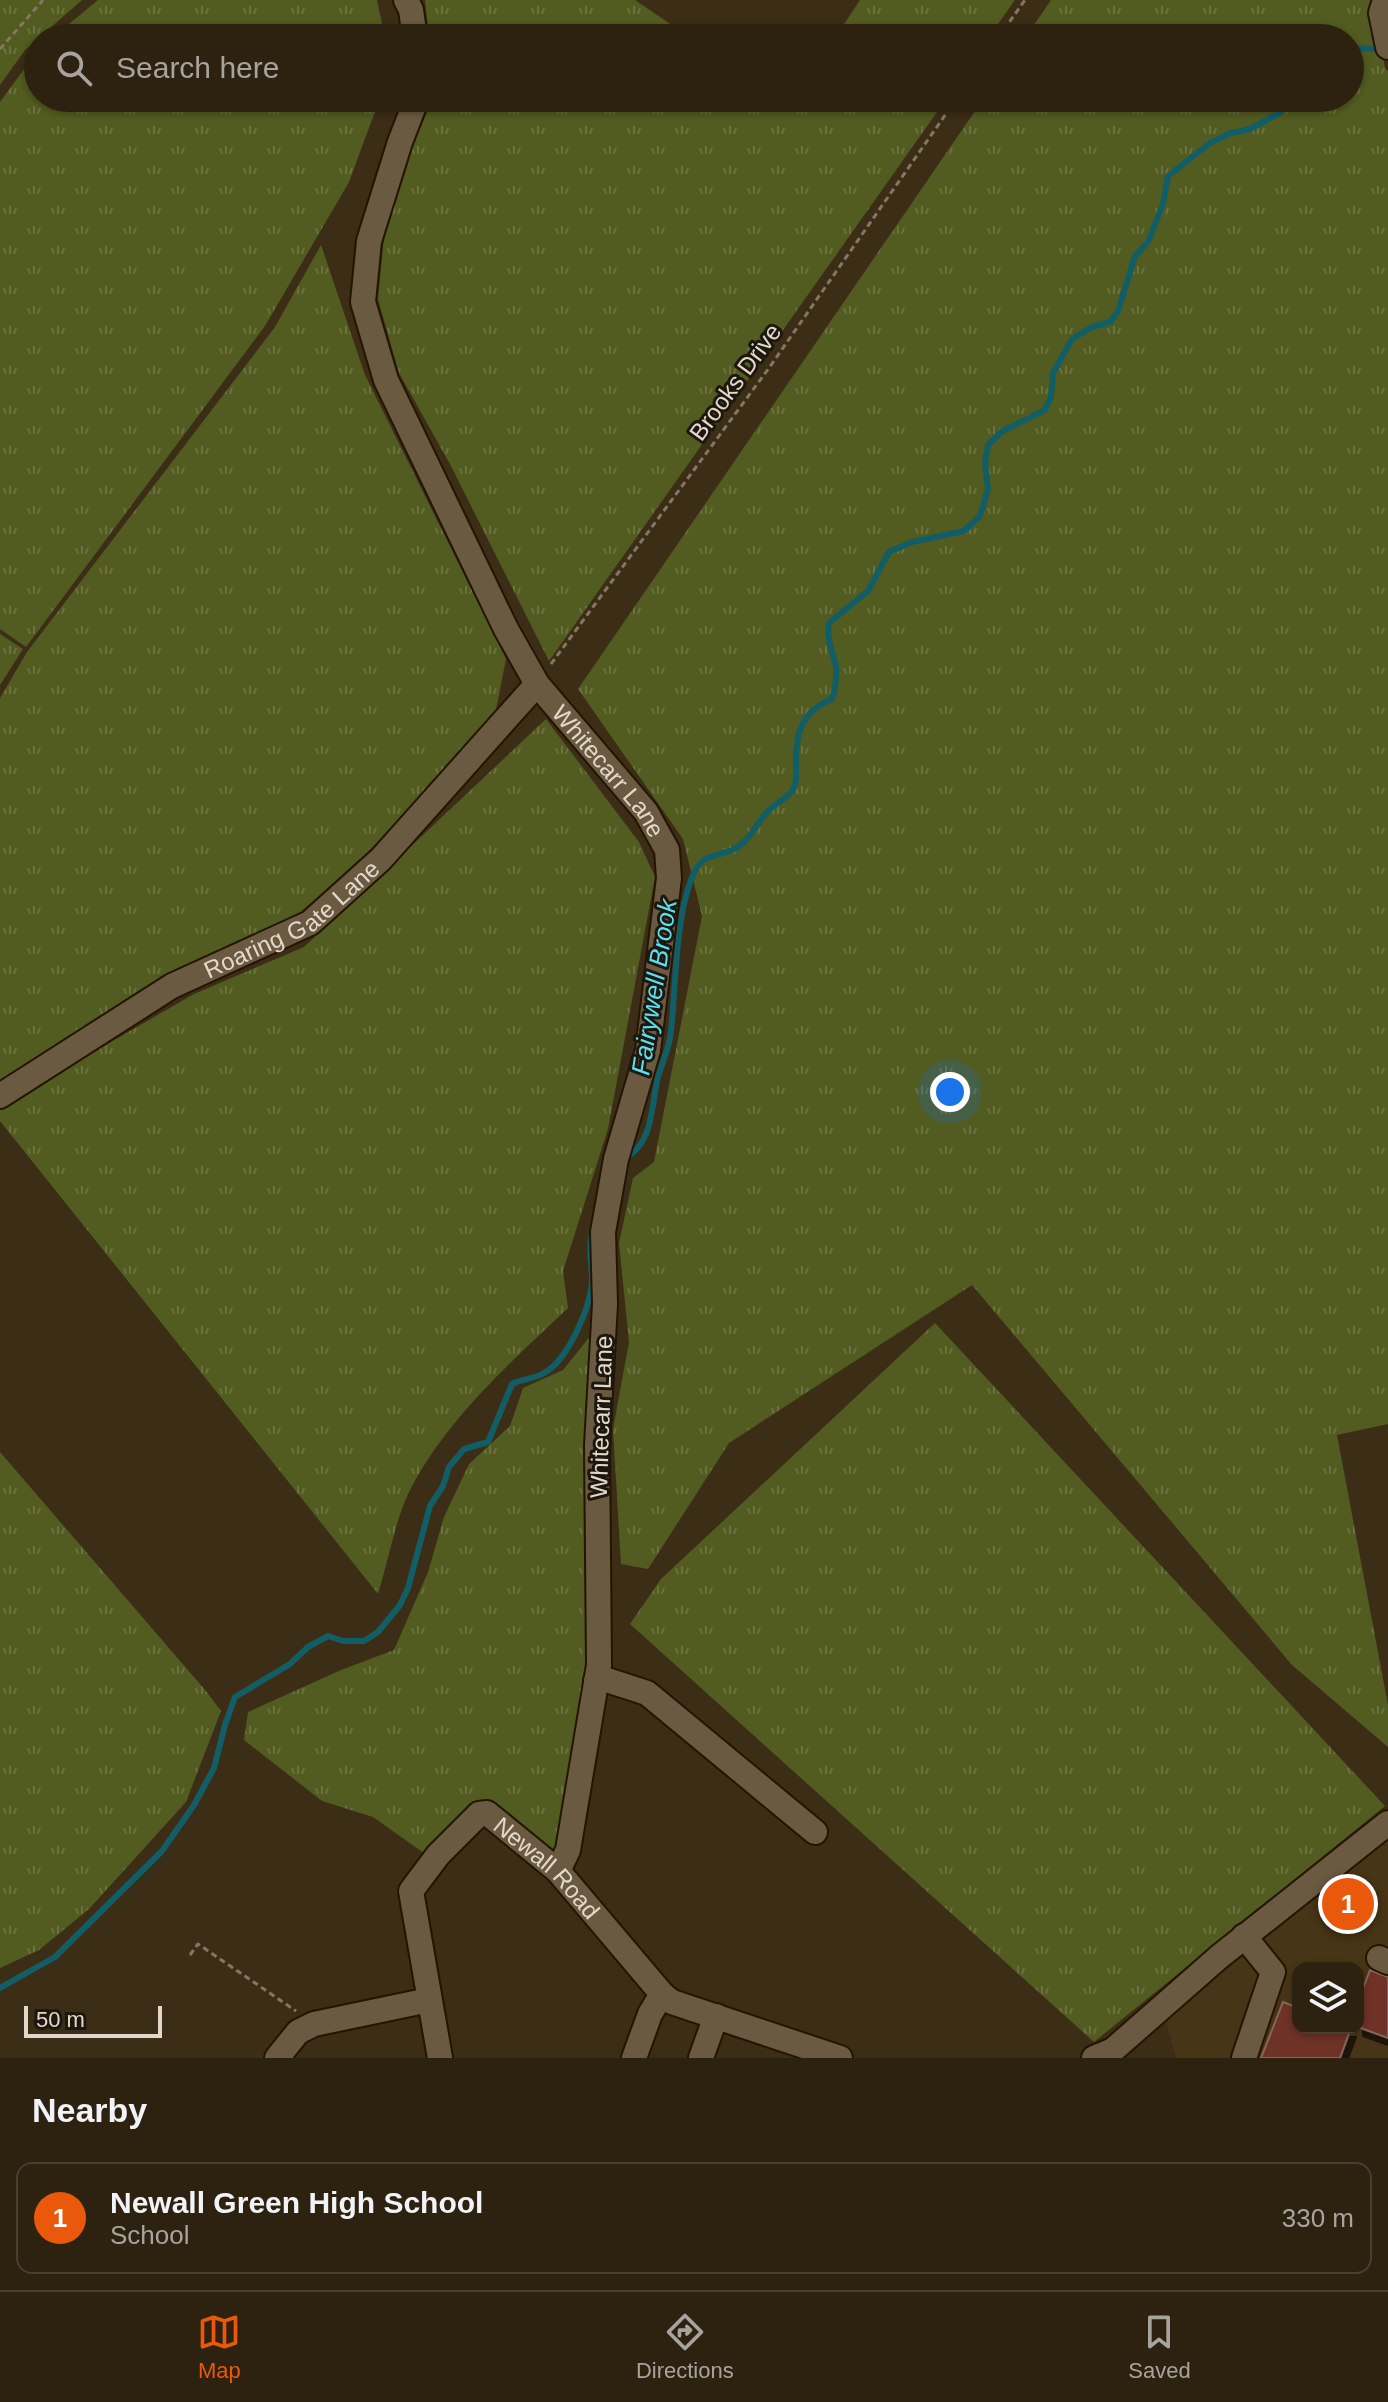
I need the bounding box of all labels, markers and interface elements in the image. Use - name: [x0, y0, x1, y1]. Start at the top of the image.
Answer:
- search box: [24, 24, 1364, 112]
- icon: search: [52, 46, 96, 90]
- text: Search here: [116, 51, 279, 84]
- street label: Brooks Drive: [684, 318, 786, 446]
- street label: Whitecarr Lane: [547, 699, 671, 841]
- street label: Roaring Gate Lane: [199, 854, 384, 983]
- water label: Fairywell Brook: [625, 895, 683, 1077]
- your location: [930, 1072, 970, 1112]
- street label: Whitecarr Lane: [585, 1335, 617, 1499]
- street label: Newall Road: [489, 1811, 606, 1924]
- pin: 1: [1322, 1874, 1374, 1934]
- map controls: [1292, 1962, 1364, 2034]
- button: layers: [1292, 1962, 1364, 2034]
- scale bar: [24, 2002, 162, 2038]
- text: 50 m: [36, 2007, 85, 2032]
- text: Nearby: [32, 2091, 147, 2129]
- text: Newall Green High School: [110, 2186, 483, 2219]
- text: 1: [53, 2203, 67, 2233]
- text: 330 m: [1282, 2203, 1354, 2233]
- text: School: [110, 2220, 190, 2250]
- tab: Map: [197, 2310, 241, 2384]
- tab: Directions: [636, 2310, 734, 2384]
- tab: Saved: [1128, 2310, 1191, 2384]

